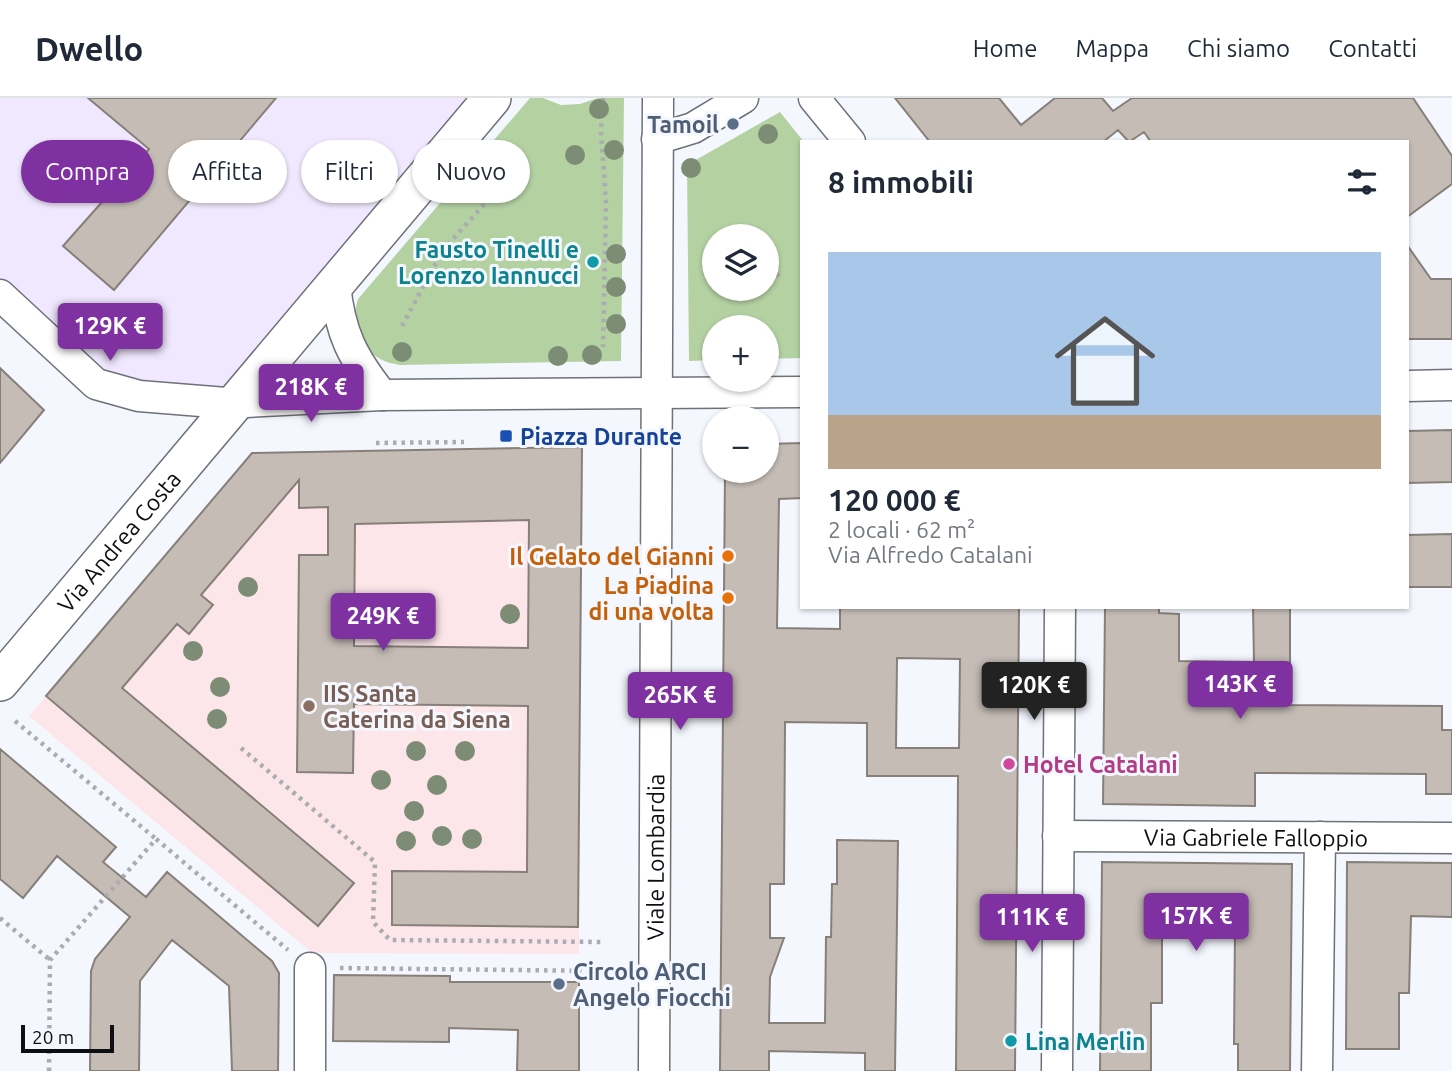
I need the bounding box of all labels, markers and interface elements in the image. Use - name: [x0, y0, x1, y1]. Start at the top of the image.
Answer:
- text: Dwello: [35, 30, 143, 67]
- text: Home: [973, 35, 1037, 62]
- text: Mappa: [1075, 35, 1149, 62]
- text: Chi siamo: [1187, 35, 1290, 62]
- text: Contatti: [1328, 35, 1417, 62]
- place label: Tamoil: [647, 112, 719, 137]
- marker: Tamoil: [725, 116, 741, 132]
- chip: Compra: [21, 140, 154, 203]
- chip: Affitta: [168, 140, 287, 203]
- chip: Filtri: [301, 140, 398, 203]
- chip: Nuovo: [412, 140, 530, 203]
- icon: filters: [1343, 163, 1381, 201]
- text: 8 immobili: [828, 165, 974, 199]
- map controls: [702, 224, 779, 483]
- button: layers: [702, 224, 779, 301]
- place label: Fausto Tinelli e Lorenzo Iannucci: [398, 237, 579, 288]
- marker: Fausto Tinelli e Lorenzo Iannucci: [585, 254, 601, 270]
- icon: home: [1042, 298, 1168, 424]
- pin: 129K €: [53, 303, 167, 363]
- text: 129K €: [74, 313, 146, 338]
- button: +: [702, 315, 779, 392]
- pin: 218K €: [254, 364, 368, 424]
- text: 218K €: [275, 374, 347, 399]
- button: −: [702, 406, 779, 483]
- place label: Piazza Durante: [520, 424, 682, 449]
- marker: Piazza Durante: [498, 428, 514, 444]
- street label: Via Andrea Costa: [52, 466, 185, 617]
- text: 120 000 €: [828, 483, 961, 517]
- text: 2 locali · 62 m²: [828, 517, 975, 542]
- text: Via Alfredo Catalani: [828, 542, 1033, 567]
- place label: Il Gelato del Gianni: [509, 544, 714, 569]
- marker: Il Gelato del Gianni: [720, 548, 736, 564]
- place label: La Piadina di una volta: [589, 573, 714, 624]
- marker: La Piadina di una volta: [720, 590, 736, 606]
- pin: 249K €: [326, 594, 440, 653]
- text: 249K €: [347, 603, 419, 628]
- pin: 120K €: [977, 662, 1091, 722]
- pin: 143K €: [1183, 662, 1297, 721]
- text: 143K €: [1204, 671, 1276, 696]
- pin: 265K €: [623, 672, 737, 732]
- text: 120K €: [998, 672, 1070, 697]
- place label: IIS Santa Caterina da Siena: [323, 681, 511, 732]
- text: 265K €: [644, 682, 716, 707]
- marker: IIS Santa Caterina da Siena: [301, 698, 317, 714]
- place label: Hotel Catalani: [1023, 752, 1178, 777]
- marker: Hotel Catalani: [1001, 756, 1017, 772]
- street label: Viale Lombardia: [642, 774, 668, 940]
- street label: Via Gabriele Falloppio: [1144, 824, 1368, 850]
- pin: 111K €: [975, 894, 1089, 954]
- pin: 157K €: [1139, 894, 1253, 953]
- text: 157K €: [1160, 903, 1232, 928]
- text: 111K €: [996, 904, 1068, 929]
- place label: Circolo ARCI Angelo Fiocchi: [573, 959, 731, 1010]
- marker: Circolo ARCI Angelo Fiocchi: [551, 976, 567, 992]
- scale bar: [21, 1022, 114, 1054]
- text: 20 m: [32, 1026, 74, 1048]
- place label: Lina Merlin: [1025, 1029, 1145, 1054]
- marker: Lina Merlin: [1003, 1033, 1019, 1049]

